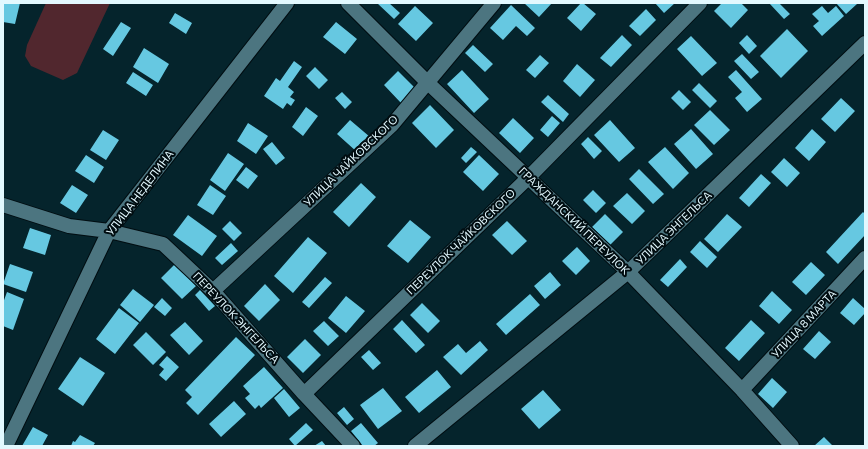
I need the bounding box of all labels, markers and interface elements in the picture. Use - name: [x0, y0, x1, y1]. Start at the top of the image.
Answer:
- street label: УЛИЦА ЧАЙКОВСКОГО: [301, 113, 401, 209]
- street label: УЛИЦА НЕДЕЛИНА: [104, 148, 176, 238]
- street label: ГРАЖДАНСКИЙ ПЕРЕУЛОК: [516, 165, 632, 277]
- street label: ПЕРЕУЛОК ЧАЙКОВСКОГО: [404, 187, 518, 297]
- street label: УЛИЦА ЭНГЕЛЬСА: [633, 189, 715, 267]
- street label: ПЕРЕУЛОК ЭНГЕЛЬСА: [190, 270, 282, 366]
- street label: УЛИЦА 8 МАРТА: [769, 287, 839, 361]

